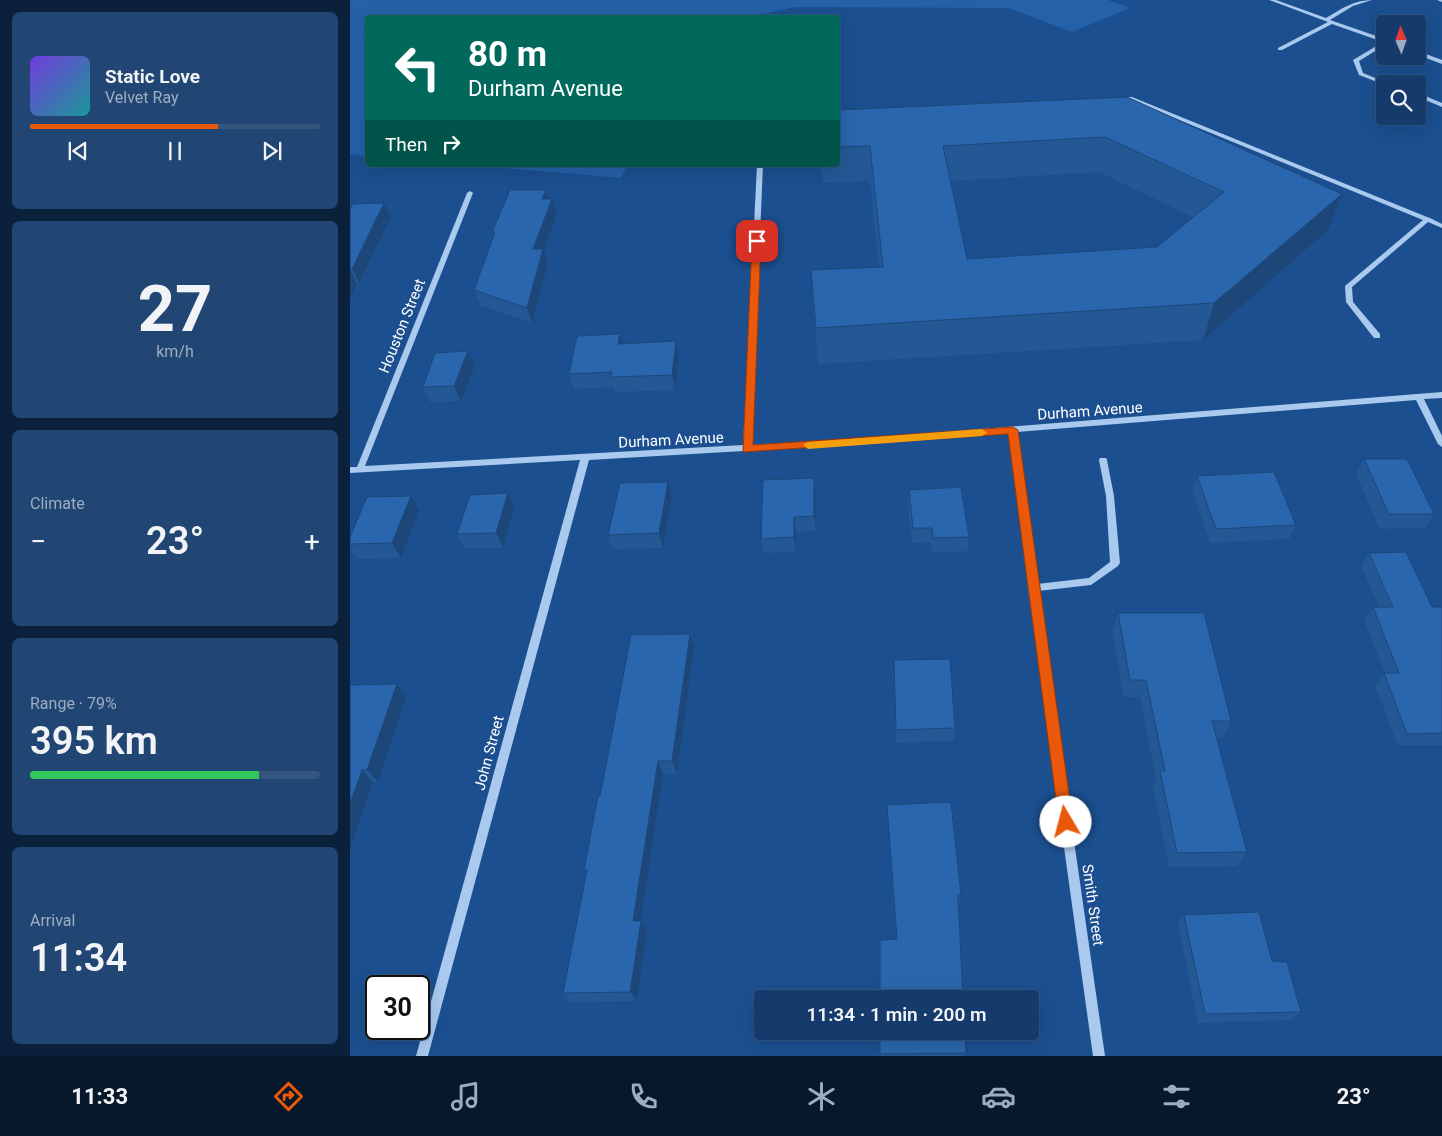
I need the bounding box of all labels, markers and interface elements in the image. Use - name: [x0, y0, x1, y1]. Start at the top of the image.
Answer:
- north arrow: [1376, 15, 1426, 65]
- map controls: [1376, 15, 1426, 125]
- text: 80 m: [468, 34, 547, 75]
- icon: left: [385, 35, 450, 100]
- text: Static Love: [105, 65, 200, 88]
- button: search: [1376, 75, 1426, 125]
- text: Durham Avenue: [468, 76, 623, 101]
- text: Velvet Ray: [105, 88, 179, 107]
- icon: right: [437, 130, 465, 158]
- text: Then: [385, 133, 427, 156]
- icon: previous: [64, 137, 92, 165]
- icon: pause: [161, 137, 189, 165]
- icon: next: [258, 137, 286, 165]
- pin: [736, 220, 778, 262]
- icon: arrive: [743, 227, 771, 255]
- text: 27: [138, 271, 212, 347]
- street label: Houston Street: [375, 276, 429, 376]
- text: km/h: [156, 342, 194, 361]
- street label: Durham Avenue: [1037, 398, 1143, 424]
- street label: Durham Avenue: [618, 428, 724, 452]
- text: Climate: [30, 494, 85, 513]
- text: 23°: [146, 519, 204, 563]
- text: −: [30, 525, 46, 558]
- text: +: [304, 525, 320, 558]
- text: Range · 79%: [30, 694, 117, 713]
- street label: John Street: [470, 714, 508, 792]
- text: 395 km: [30, 719, 158, 763]
- position arrow: [1039, 795, 1091, 847]
- street label: Smith Street: [1078, 863, 1108, 947]
- text: Arrival: [30, 911, 75, 930]
- text: 11:34: [30, 936, 127, 980]
- speed limit sign: 30: [365, 975, 430, 1040]
- text: 11:34 · 1 min · 200 m: [806, 1003, 987, 1026]
- icon: directions: [271, 1079, 306, 1114]
- icon: music: [448, 1079, 483, 1114]
- icon: phone: [626, 1079, 661, 1114]
- icon: climate: [804, 1079, 839, 1114]
- icon: car: [981, 1079, 1016, 1114]
- icon: filters: [1159, 1079, 1194, 1114]
- text: 11:33: [71, 1084, 128, 1109]
- text: 23°: [1337, 1084, 1371, 1109]

